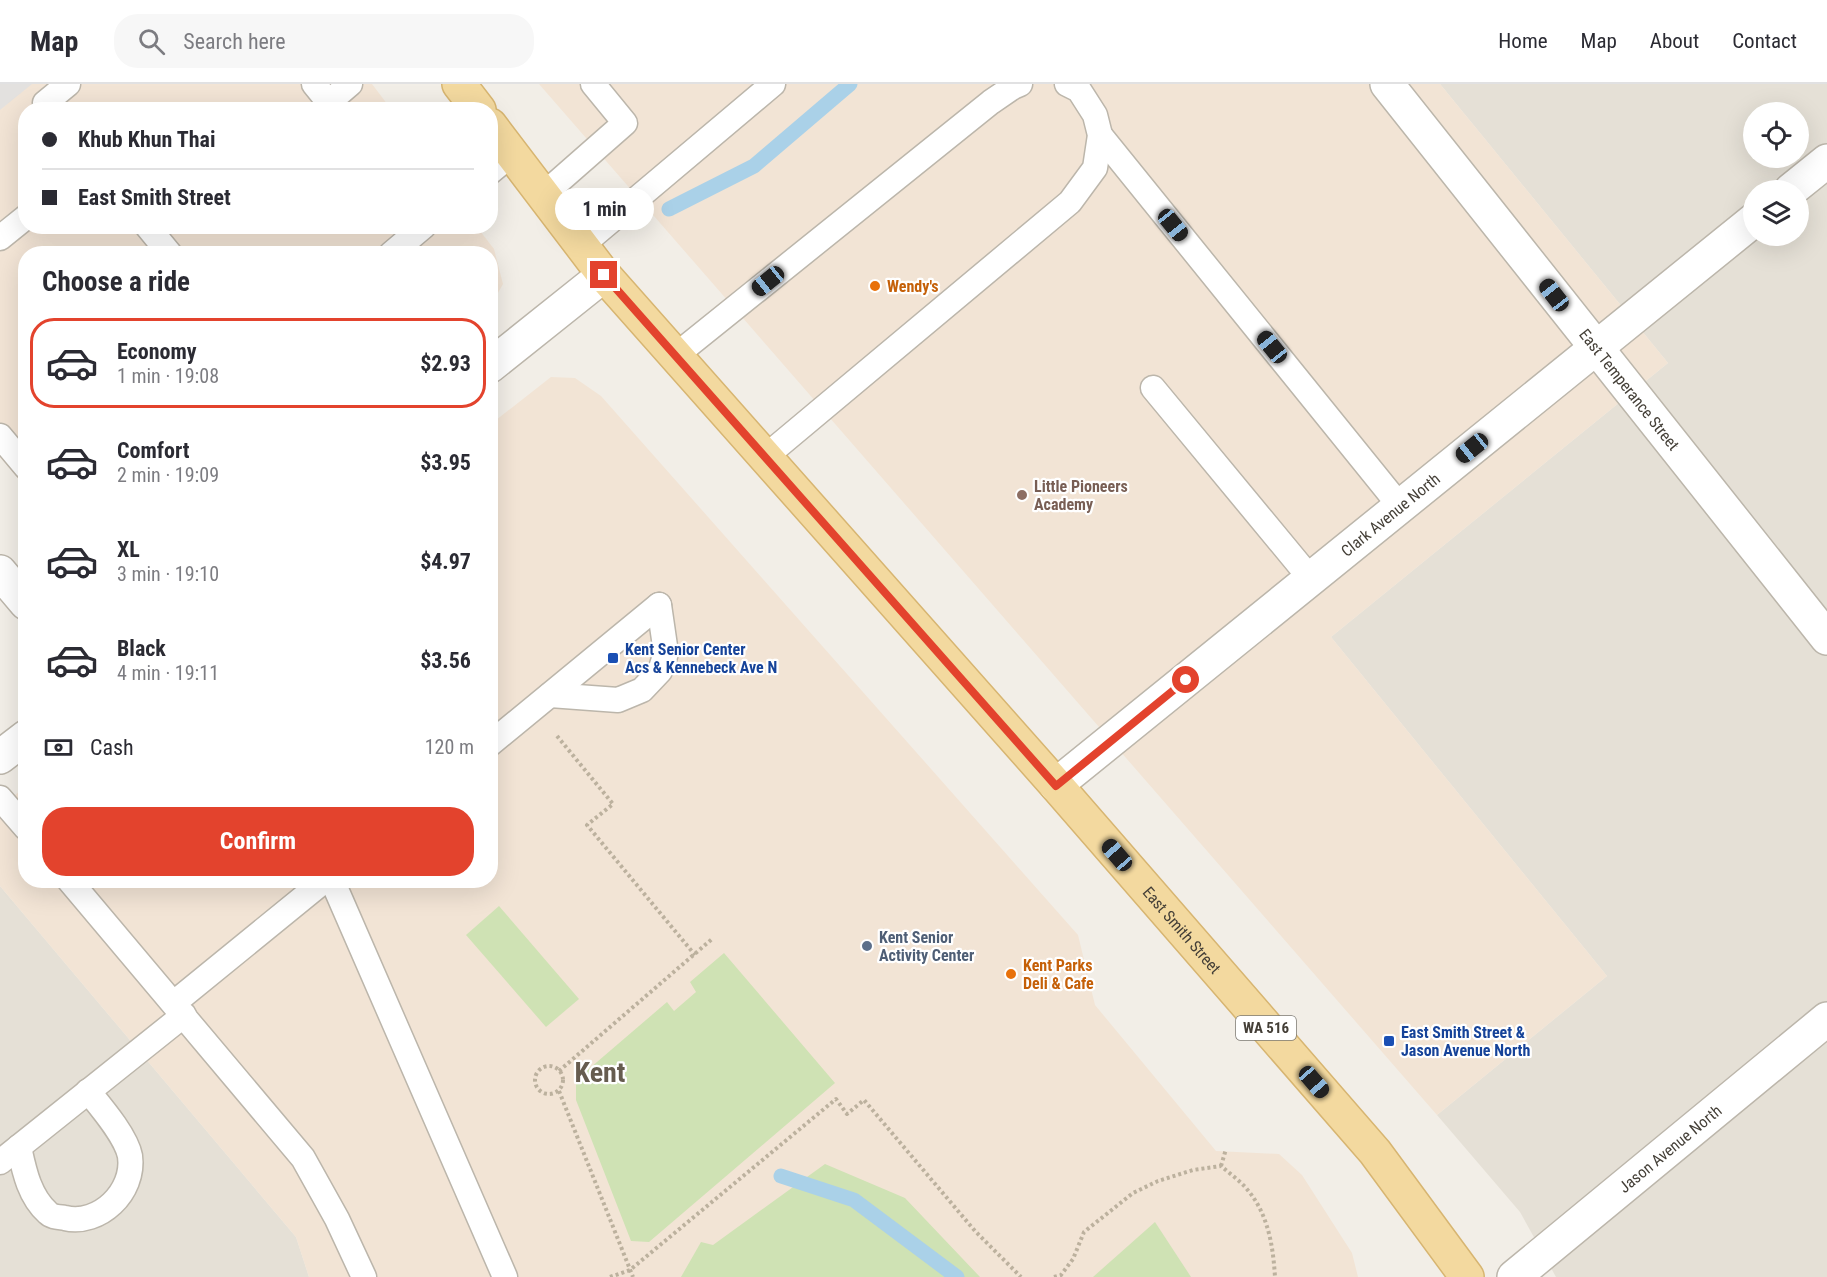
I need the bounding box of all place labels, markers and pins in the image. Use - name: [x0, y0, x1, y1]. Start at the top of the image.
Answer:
- place label: Wendy's: [887, 277, 939, 296]
- marker: Wendy's: [868, 279, 882, 293]
- place label: Little Pioneers Academy: [1034, 477, 1128, 514]
- marker: Little Pioneers Academy: [1015, 488, 1029, 502]
- place label: Kent Senior Center Acs & Kennebeck Ave N: [625, 640, 777, 677]
- marker: Kent Senior Center Acs & Kennebeck Ave N: [606, 651, 620, 665]
- place label: Kent Senior Activity Center: [879, 928, 974, 965]
- marker: Kent Senior Activity Center: [860, 939, 874, 953]
- place label: Kent Parks Deli & Cafe: [1023, 956, 1094, 993]
- marker: Kent Parks Deli & Cafe: [1004, 967, 1018, 981]
- place label: East Smith Street & Jason Avenue North: [1401, 1023, 1531, 1060]
- marker: East Smith Street & Jason Avenue North: [1382, 1034, 1396, 1048]

